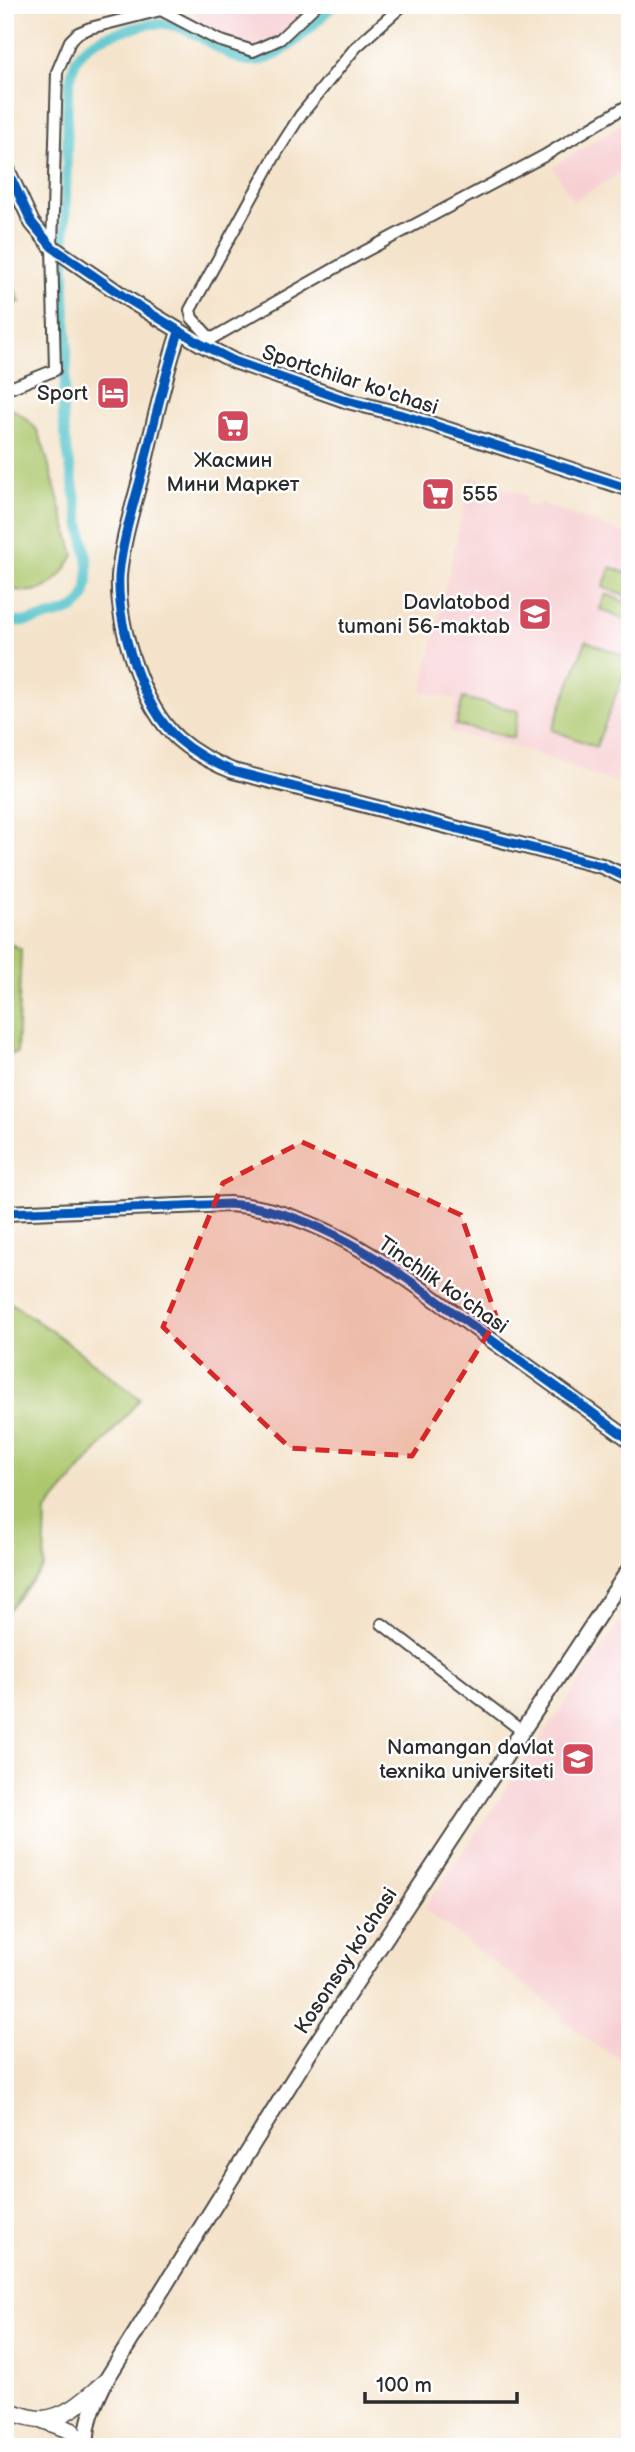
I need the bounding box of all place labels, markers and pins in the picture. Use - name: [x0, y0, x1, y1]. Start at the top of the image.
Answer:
- hotel icon: Sport: [94, 374, 132, 412]
- place label: Sport: [37, 381, 89, 406]
- supermarket icon: Жасмин Мини Маркет: [214, 407, 252, 445]
- place label: Жасмин Мини Маркет: [167, 448, 300, 497]
- supermarket icon: 555: [419, 475, 457, 513]
- place label: 555: [462, 482, 498, 507]
- place label: Davlatobod tumani 56-maktab: [338, 590, 510, 639]
- school or university icon: Davlatobod tumani 56-maktab: [516, 595, 554, 633]
- place label: Namangan davlat texnika universiteti: [379, 1735, 555, 1784]
- school or university icon: Namangan davlat texnika universiteti: [559, 1740, 597, 1778]

